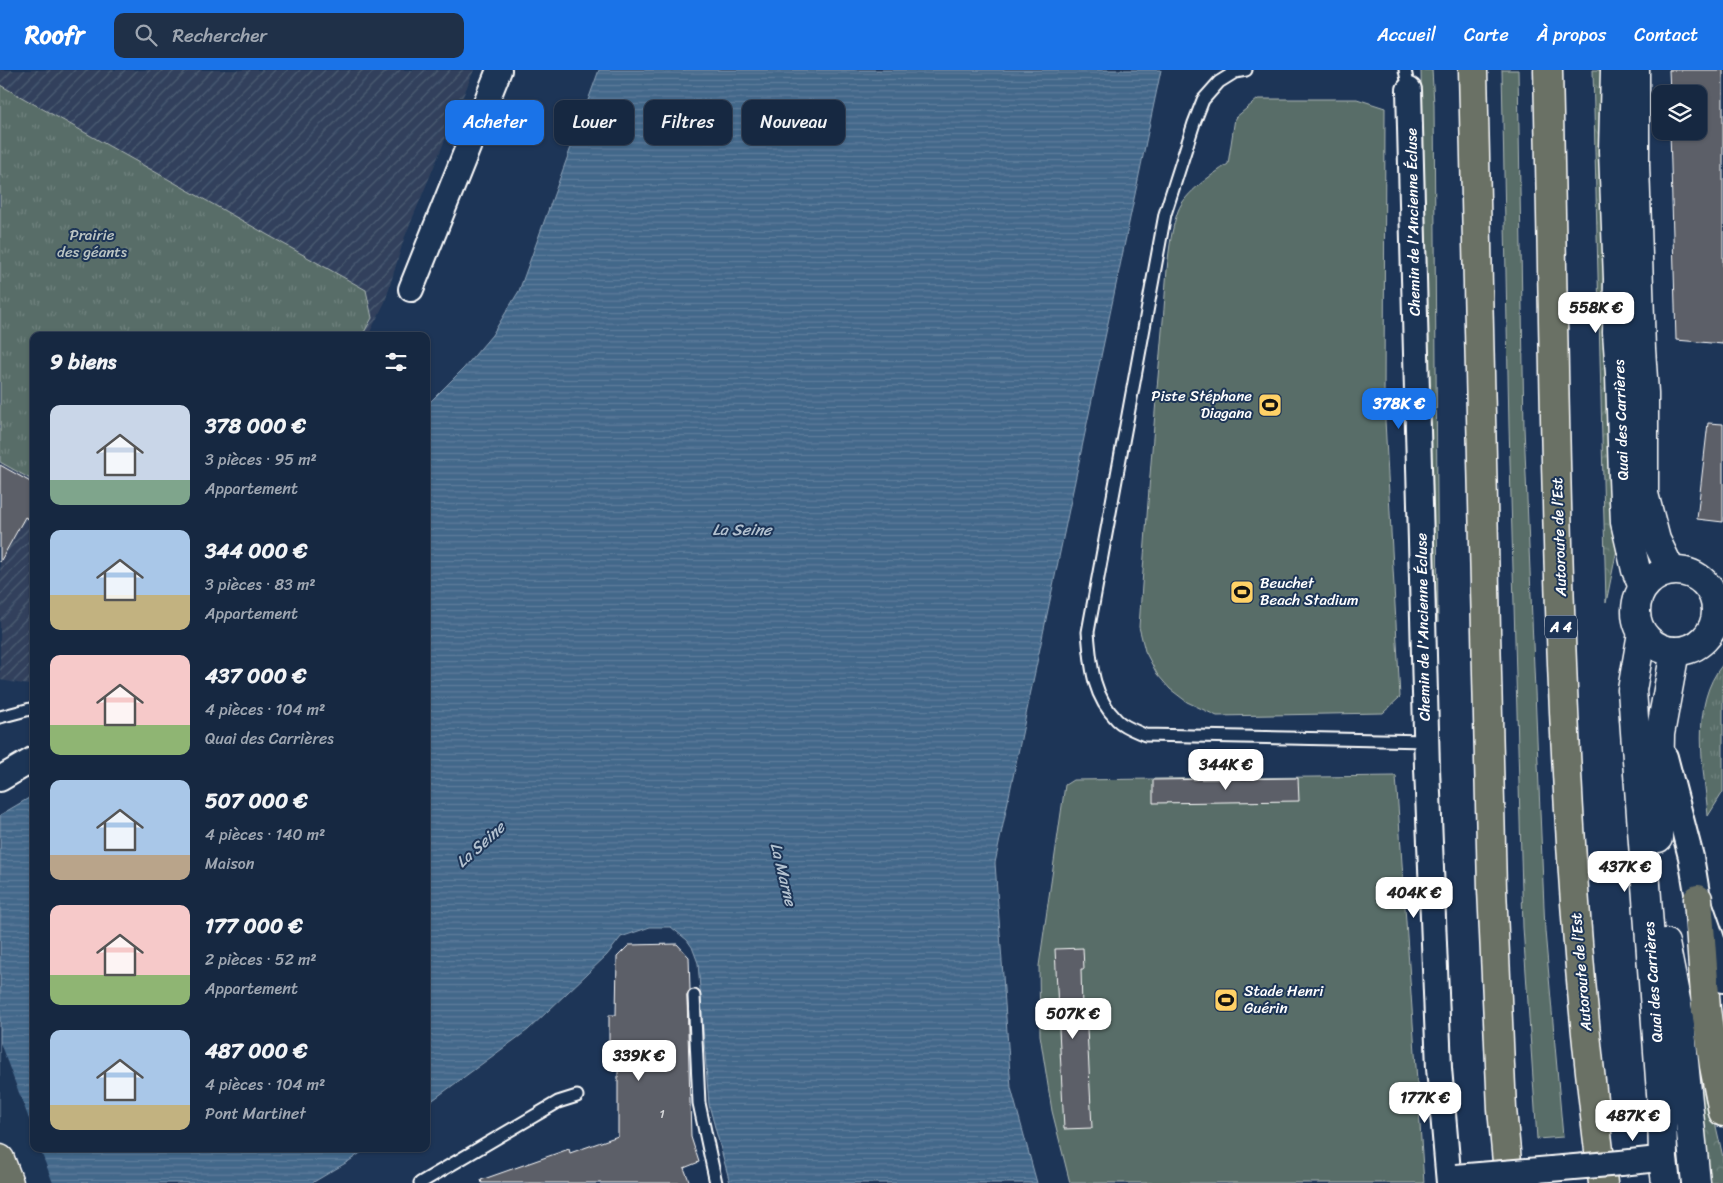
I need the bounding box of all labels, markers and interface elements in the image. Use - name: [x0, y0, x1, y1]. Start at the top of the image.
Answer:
- search box: [114, 13, 464, 58]
- text: Roofr: [25, 14, 84, 56]
- text: Rechercher: [172, 19, 267, 52]
- text: Accueil: [1377, 19, 1436, 51]
- text: Carte: [1464, 19, 1509, 51]
- text: À propos: [1537, 19, 1606, 51]
- text: Contact: [1634, 19, 1698, 51]
- icon: search: [132, 21, 160, 49]
- map controls: [1652, 85, 1707, 140]
- button: layers: [1652, 85, 1707, 140]
- chip: Acheter: [445, 100, 544, 145]
- chip: Louer: [554, 100, 634, 145]
- chip: Filtres: [644, 100, 732, 145]
- chip: Nouveau: [742, 100, 845, 145]
- street label: Chemin de l'Ancienne Écluse: [1398, 127, 1428, 316]
- park label: Prairie des géants: [57, 222, 128, 265]
- pin: 558K €: [1555, 292, 1637, 334]
- text: 558K €: [1569, 293, 1623, 322]
- text: 9 biens: [50, 343, 116, 381]
- icon: filters: [382, 348, 410, 376]
- street label: Quai des Carrières: [1606, 358, 1636, 481]
- place label: Piste Stéphane Diagana: [1151, 383, 1252, 426]
- pin: 378K €: [1358, 388, 1440, 430]
- text: 378K €: [1373, 389, 1425, 418]
- sports icon: Piste Stéphane Diagana: [1257, 392, 1283, 418]
- text: 378 000 €: [205, 407, 306, 445]
- icon: home: [90, 425, 150, 485]
- text: 3 pièces · 95 m²: [205, 445, 317, 474]
- text: Appartement: [205, 474, 298, 503]
- street label: Autoroute de l’Est: [1544, 477, 1574, 598]
- water label: La Seine: [712, 515, 773, 544]
- text: 344 000 €: [205, 532, 307, 570]
- street label: Chemin de l'Ancienne Écluse: [1408, 532, 1438, 721]
- icon: home: [90, 550, 150, 610]
- text: 3 pièces · 83 m²: [205, 570, 316, 599]
- place label: Beuchet Beach Stadium: [1260, 570, 1359, 613]
- sports icon: Beuchet Beach Stadium: [1229, 579, 1255, 605]
- text: Appartement: [205, 599, 298, 628]
- road number: A 4: [1545, 616, 1577, 638]
- text: 437 000 €: [205, 657, 306, 695]
- icon: home: [90, 675, 150, 735]
- text: 4 pièces · 104 m²: [205, 695, 325, 724]
- text: Quai des Carrières: [205, 724, 334, 753]
- pin: 344K €: [1185, 748, 1267, 791]
- text: 344K €: [1199, 750, 1253, 779]
- text: 507 000 €: [205, 782, 308, 820]
- icon: home: [90, 800, 150, 860]
- water label: La Seine: [449, 813, 513, 875]
- text: 4 pièces · 140 m²: [205, 820, 325, 849]
- water label: La Marne: [762, 839, 806, 911]
- text: Maison: [205, 849, 254, 878]
- pin: 437K €: [1584, 850, 1666, 893]
- text: 437K €: [1599, 852, 1651, 881]
- pin: 404K €: [1373, 876, 1455, 919]
- text: 404K €: [1387, 878, 1441, 907]
- text: 177 000 €: [205, 907, 303, 945]
- street label: Autoroute de l’Est: [1563, 911, 1599, 1033]
- street label: Quai des Carrières: [1636, 920, 1670, 1043]
- icon: home: [90, 925, 150, 985]
- text: 2 pièces · 52 m²: [205, 945, 317, 974]
- text: Appartement: [205, 974, 298, 1003]
- place label: Stade Henri Guérin: [1244, 978, 1324, 1021]
- sports icon: Stade Henri Guérin: [1213, 987, 1239, 1013]
- pin: 507K €: [1032, 998, 1114, 1040]
- text: 507K €: [1046, 999, 1100, 1028]
- text: 487 000 €: [205, 1032, 307, 1070]
- pin: 339K €: [598, 1040, 680, 1082]
- text: 339K €: [613, 1041, 665, 1070]
- icon: home: [90, 1050, 150, 1110]
- text: 4 pièces · 104 m²: [205, 1070, 325, 1099]
- pin: 177K €: [1384, 1082, 1466, 1124]
- text: 177K €: [1400, 1083, 1450, 1112]
- text: Pont Martinet: [205, 1099, 306, 1128]
- pin: 487K €: [1592, 1100, 1674, 1142]
- text: 487K €: [1606, 1101, 1660, 1130]
- house number: 1: [659, 1103, 665, 1125]

